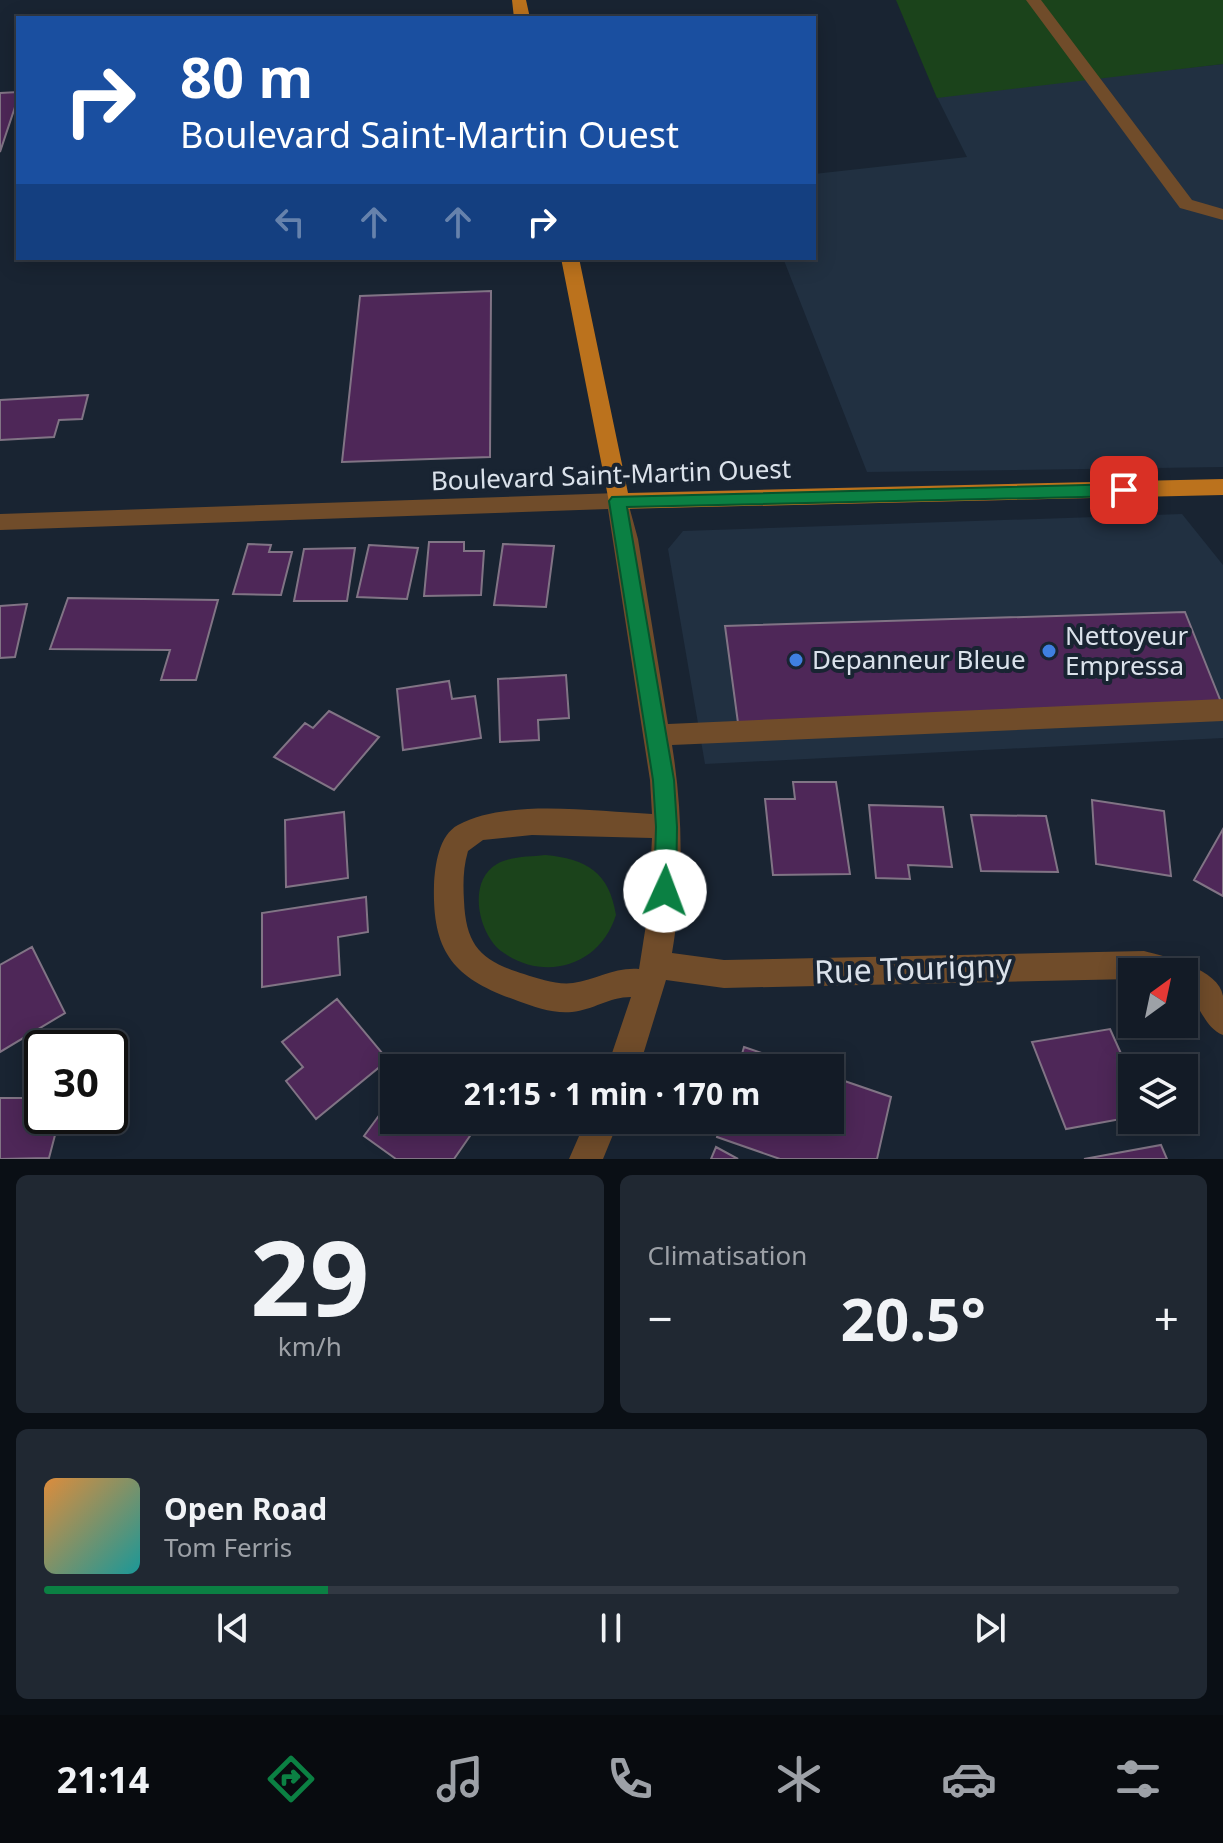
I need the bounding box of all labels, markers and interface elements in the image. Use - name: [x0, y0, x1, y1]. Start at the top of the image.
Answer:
- text: 80 m: [180, 38, 313, 114]
- icon: right: [48, 48, 152, 152]
- text: Boulevard Saint-Martin Ouest: [180, 110, 679, 159]
- icon: left: [268, 200, 312, 244]
- icon: ahead: [352, 200, 396, 244]
- icon: ahead: [436, 200, 480, 244]
- icon: right: [520, 200, 564, 244]
- street label: Boulevard Saint-Martin Ouest: [430, 450, 792, 498]
- pin: [1090, 456, 1158, 524]
- icon: arrive: [1102, 468, 1146, 512]
- place label: Nettoyeur Empressa: [1065, 617, 1188, 683]
- place label: Depanneur Bleue: [812, 641, 1026, 677]
- marker: Nettoyeur Empressa: [1040, 642, 1058, 660]
- marker: Depanneur Bleue: [787, 651, 805, 669]
- position arrow: [623, 849, 707, 933]
- street label: Rue Tourigny: [813, 943, 1013, 992]
- north arrow: [1118, 958, 1198, 1038]
- map controls: [1118, 958, 1198, 1134]
- speed limit sign: 30: [24, 1030, 128, 1134]
- button: layers: [1118, 1054, 1198, 1134]
- text: 21:15 · 1 min · 170 m: [464, 1073, 760, 1114]
- text: 29: [250, 1205, 369, 1346]
- text: Climatisation: [648, 1237, 807, 1273]
- text: 20.5°: [841, 1277, 986, 1359]
- text: −: [648, 1288, 673, 1348]
- text: +: [1154, 1288, 1179, 1348]
- text: km/h: [278, 1328, 342, 1364]
- text: Open Road: [164, 1488, 327, 1529]
- text: Tom Ferris: [164, 1529, 292, 1565]
- icon: previous: [211, 1606, 255, 1650]
- icon: pause: [589, 1606, 633, 1650]
- icon: next: [968, 1606, 1012, 1650]
- icon: directions: [263, 1751, 319, 1807]
- icon: music: [432, 1751, 488, 1807]
- icon: phone: [602, 1751, 658, 1807]
- icon: climate: [771, 1751, 827, 1807]
- icon: car: [941, 1751, 997, 1807]
- icon: filters: [1110, 1751, 1166, 1807]
- text: 21:14: [57, 1755, 149, 1804]

